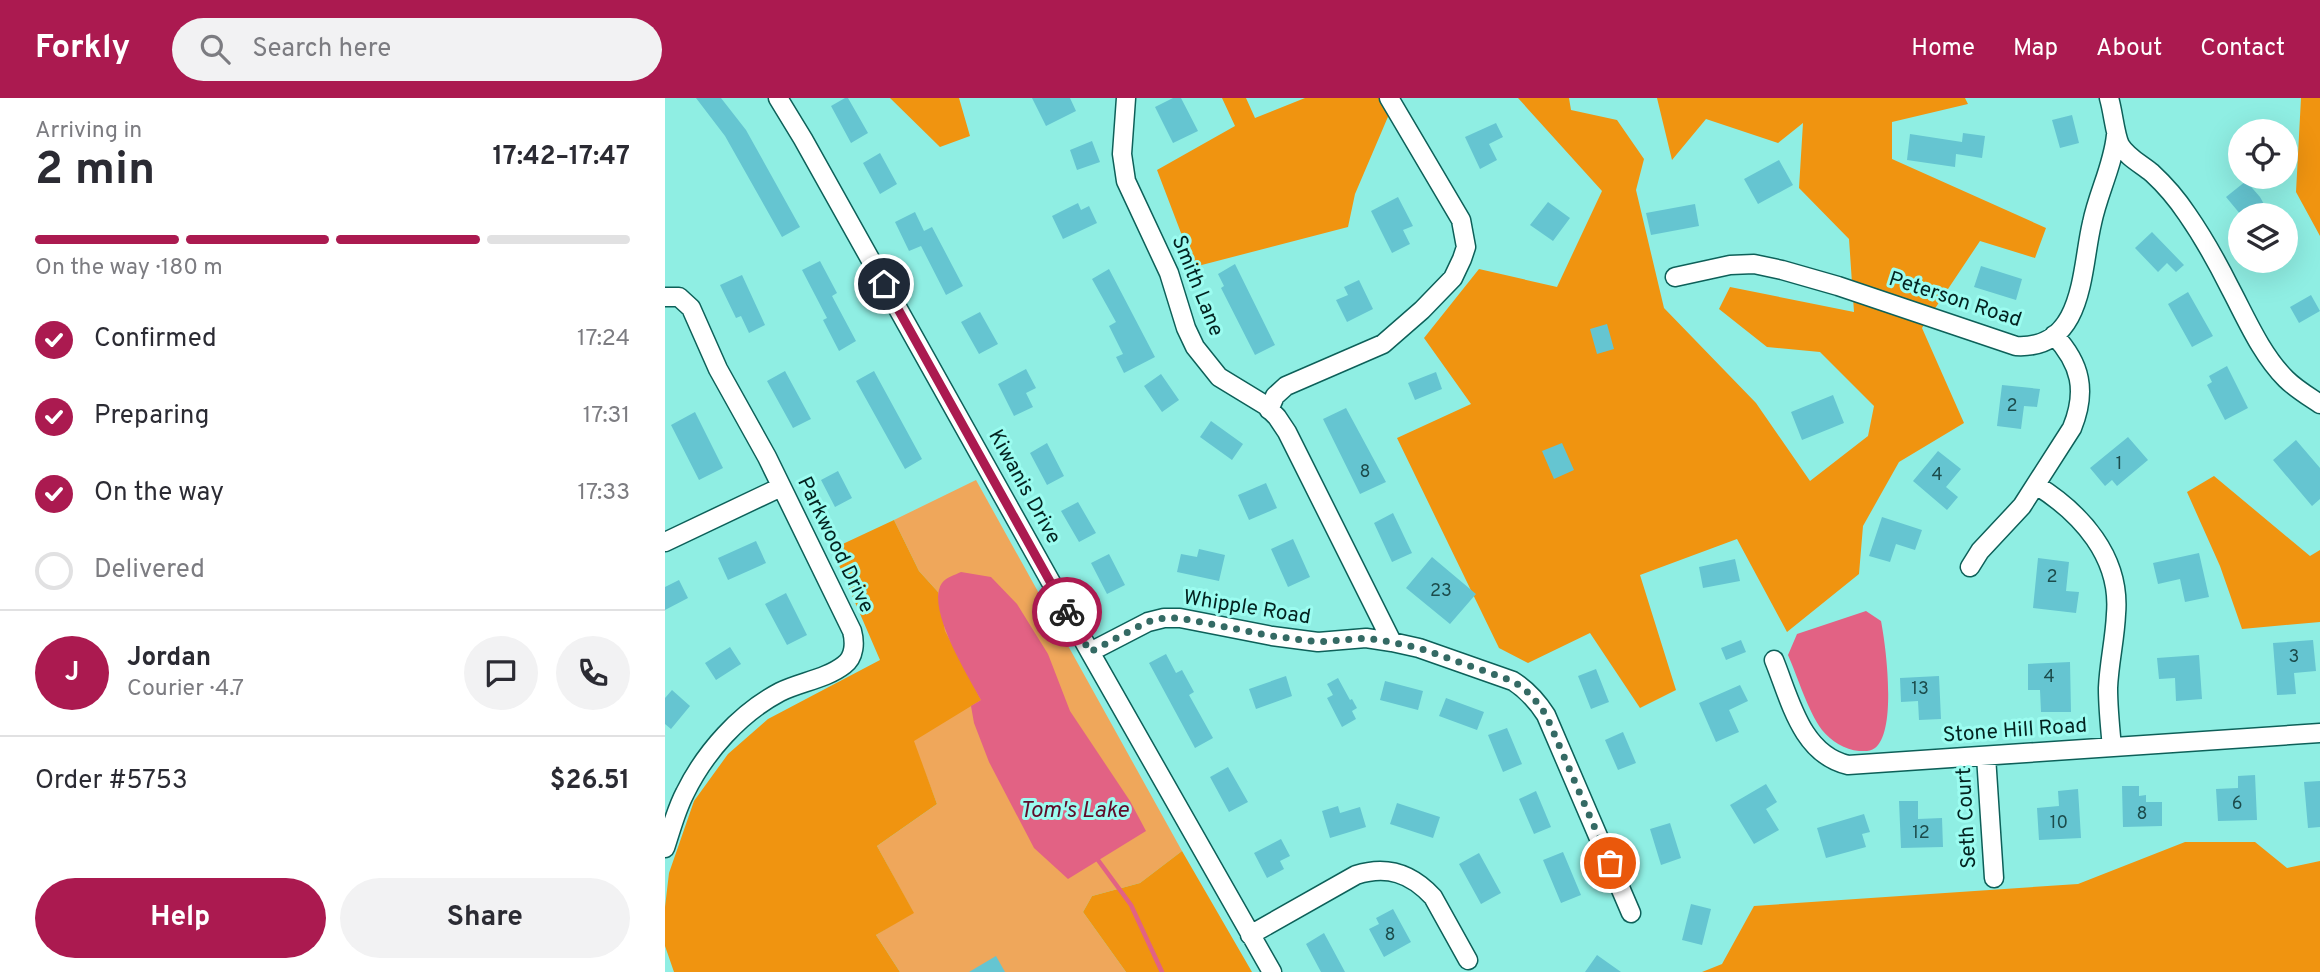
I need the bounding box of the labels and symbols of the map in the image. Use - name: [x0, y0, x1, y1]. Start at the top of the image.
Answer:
- street label: Smith Lane: [1165, 232, 1229, 340]
- pin: [854, 254, 914, 314]
- street label: Peterson Road: [1885, 266, 2025, 334]
- house number: 2: [2006, 395, 2018, 418]
- street label: Kiwanis Drive: [981, 425, 1067, 549]
- house number: 1: [2116, 453, 2122, 476]
- house number: 8: [1360, 461, 1371, 484]
- house number: 4: [1931, 464, 1943, 487]
- street label: Parkwood Drive: [790, 472, 880, 618]
- house number: 2: [2046, 566, 2058, 589]
- courier: [1032, 577, 1102, 647]
- house number: 23: [1430, 580, 1452, 603]
- street label: Whipple Road: [1181, 585, 1313, 631]
- house number: 3: [2289, 646, 2299, 669]
- house number: 4: [2043, 666, 2055, 689]
- house number: 13: [1911, 678, 1929, 701]
- street label: Stone Hill Road: [1942, 712, 2088, 750]
- street label: Seth Court: [1951, 767, 1983, 869]
- house number: 6: [2232, 793, 2242, 816]
- water label: Tom's Lake: [1019, 797, 1130, 826]
- house number: 8: [2137, 803, 2148, 826]
- house number: 10: [2050, 812, 2068, 835]
- house number: 12: [1912, 822, 1930, 845]
- pin: [1580, 833, 1640, 893]
- house number: 8: [1385, 924, 1396, 947]

